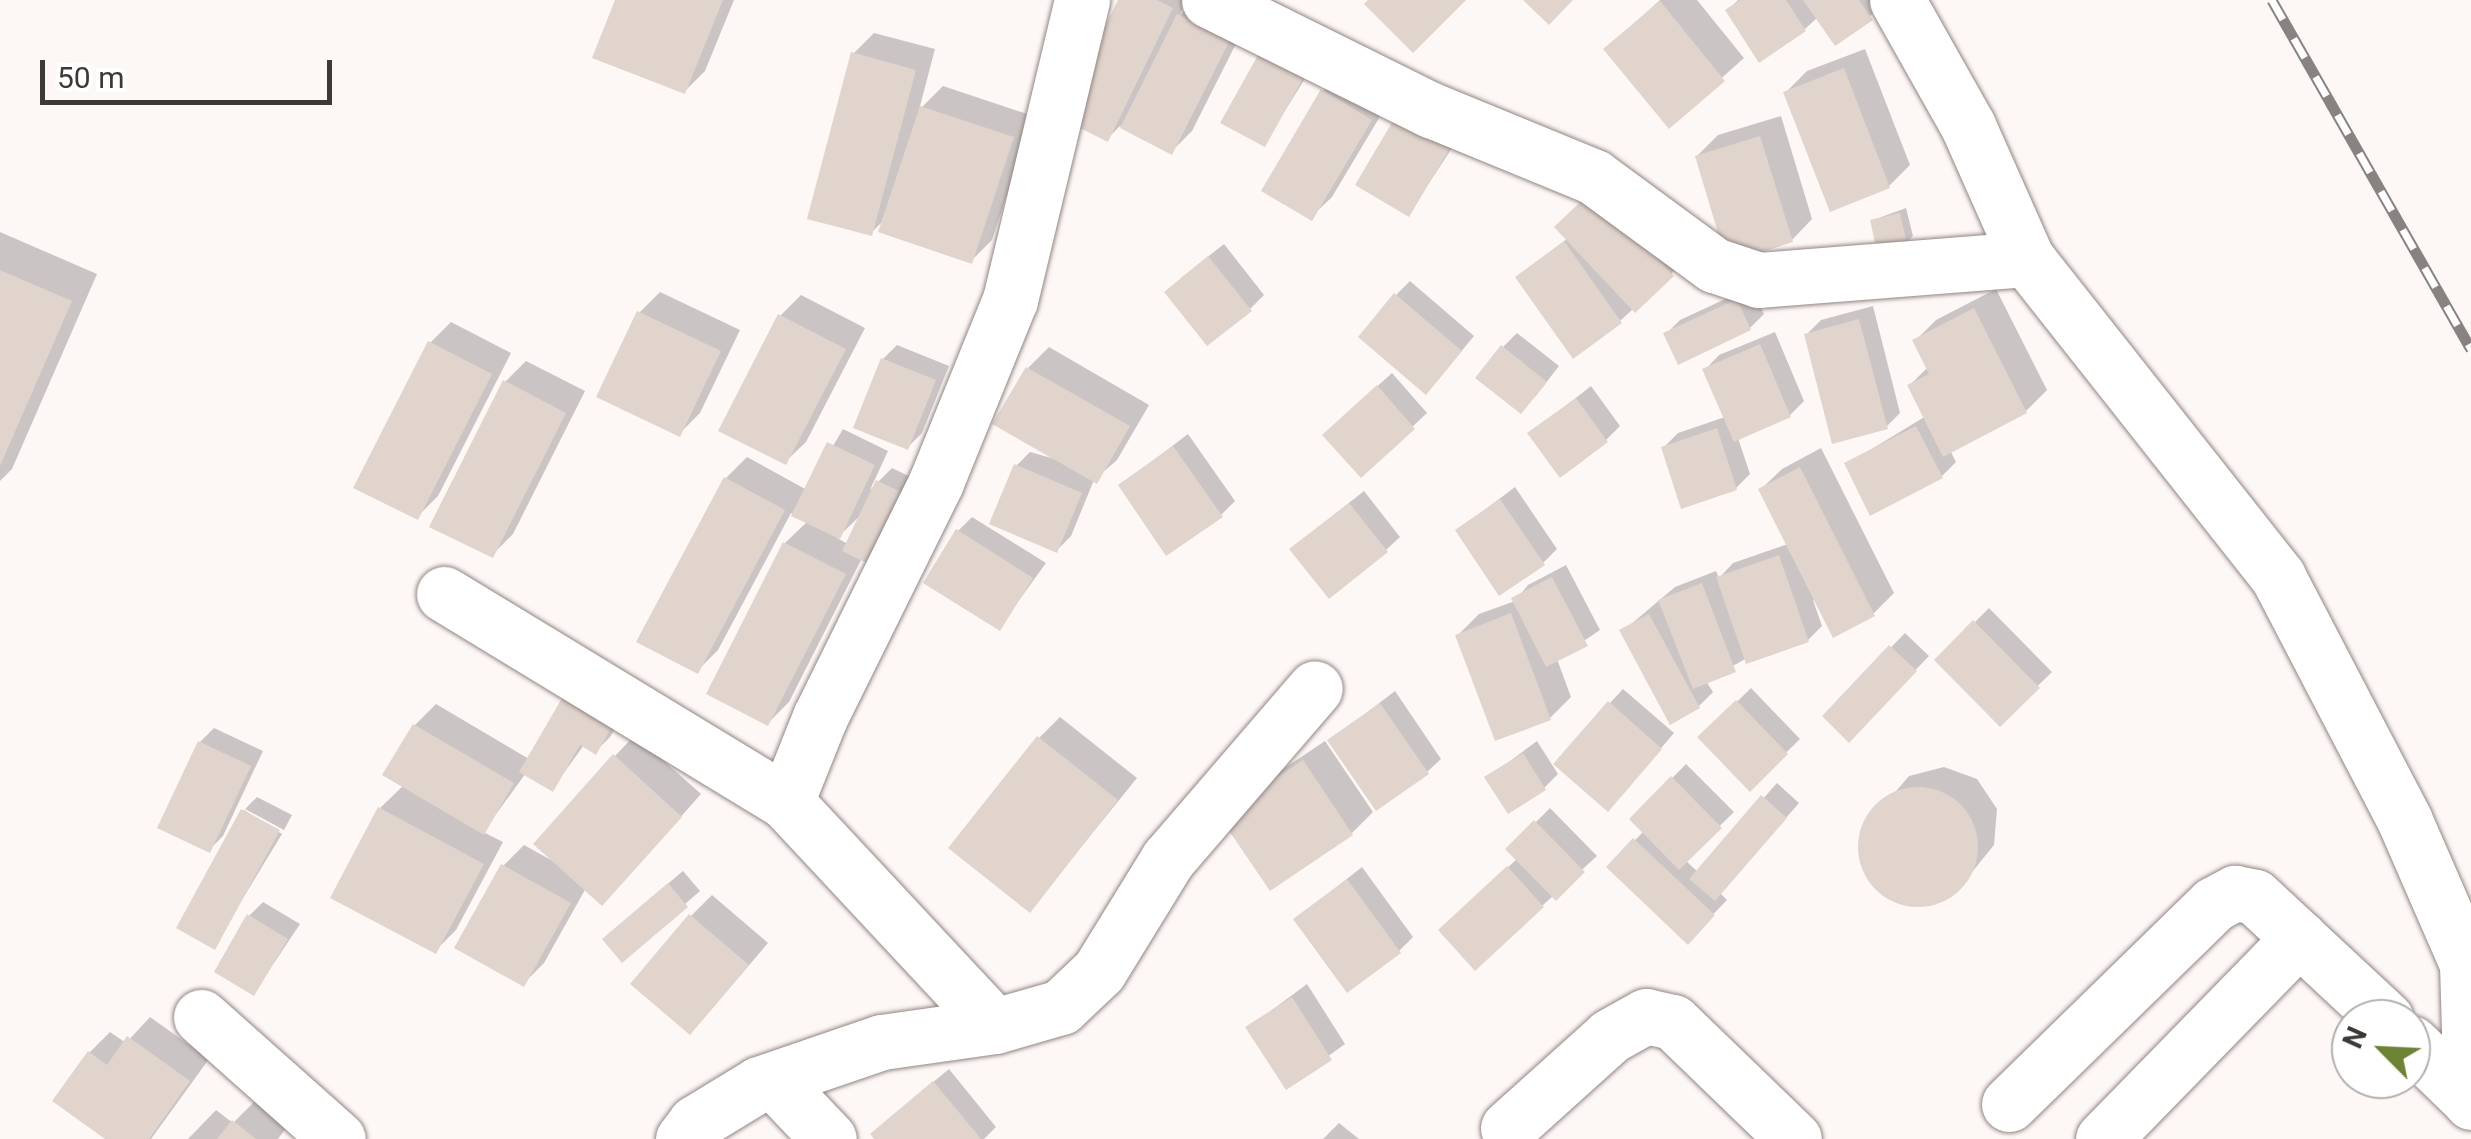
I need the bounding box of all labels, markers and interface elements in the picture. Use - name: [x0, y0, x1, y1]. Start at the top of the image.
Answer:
- scale bar: [45, 40, 338, 102]
- text: 50 m: [57, 60, 124, 95]
- north arrow: [2331, 999, 2431, 1099]
- text: N: [2336, 1022, 2374, 1053]

